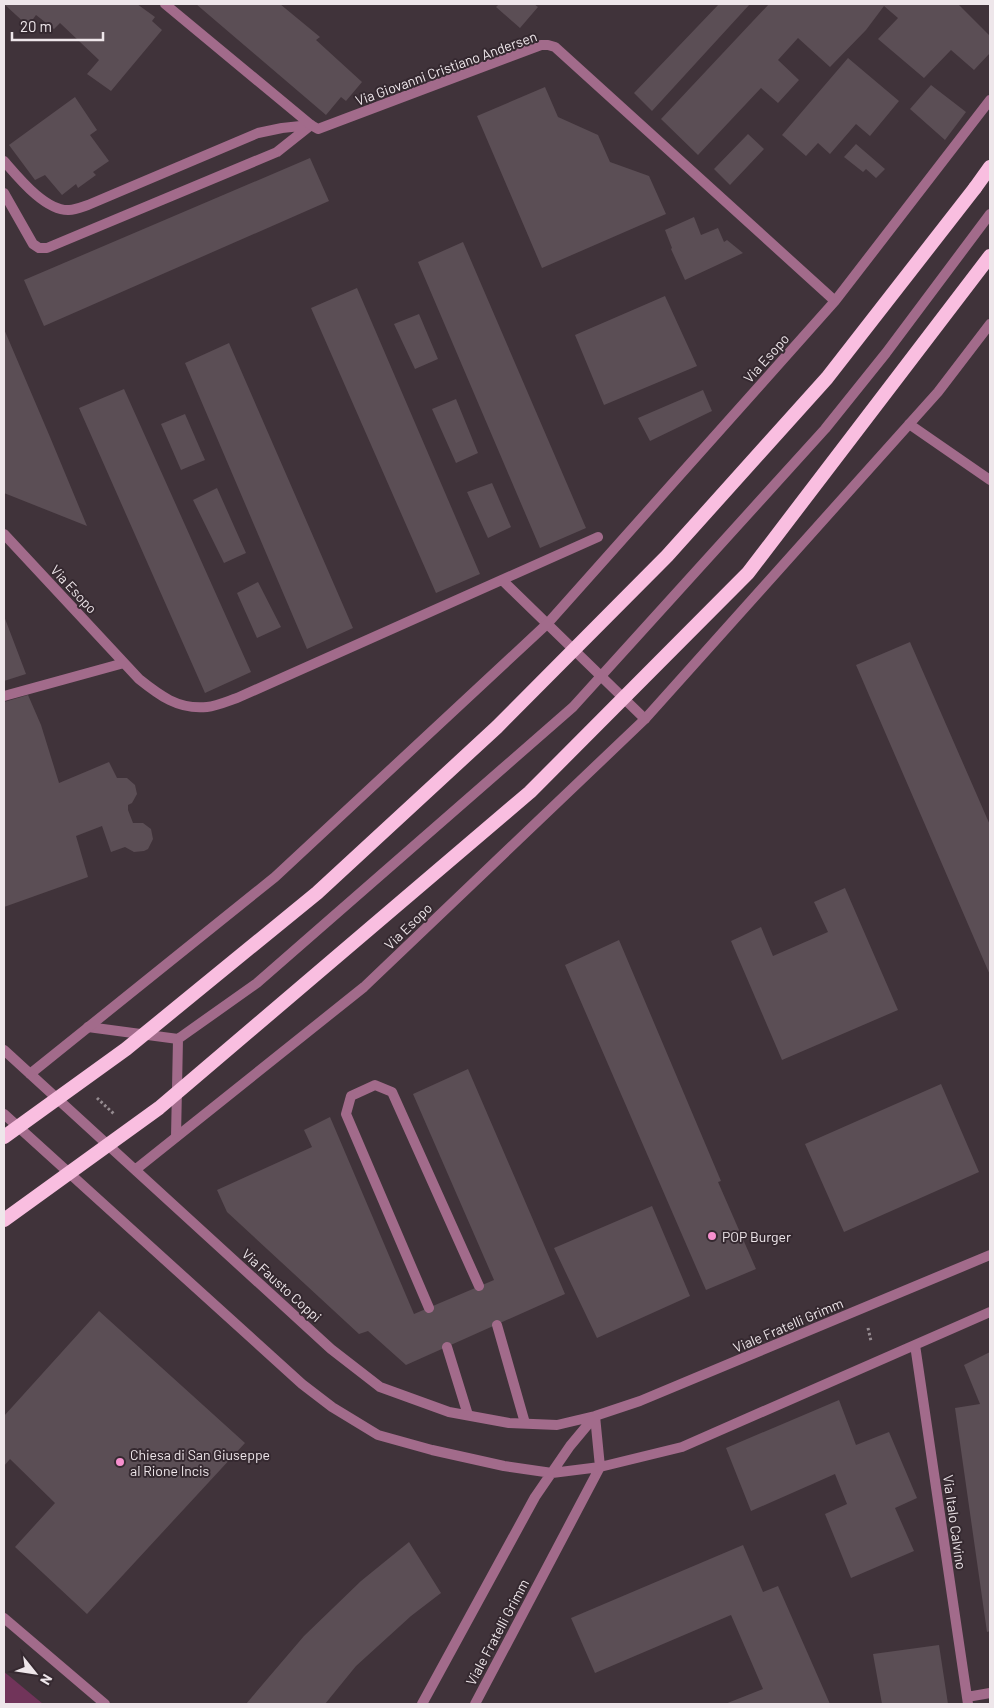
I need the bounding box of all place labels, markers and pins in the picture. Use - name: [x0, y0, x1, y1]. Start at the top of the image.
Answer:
- place label: POP Burger: [722, 1228, 791, 1245]
- marker: POP Burger: [706, 1230, 718, 1242]
- place label: Chiesa di San Giuseppe al Rione Incis: [130, 1446, 270, 1479]
- marker: Chiesa di San Giuseppe al Rione Incis: [114, 1456, 126, 1468]

